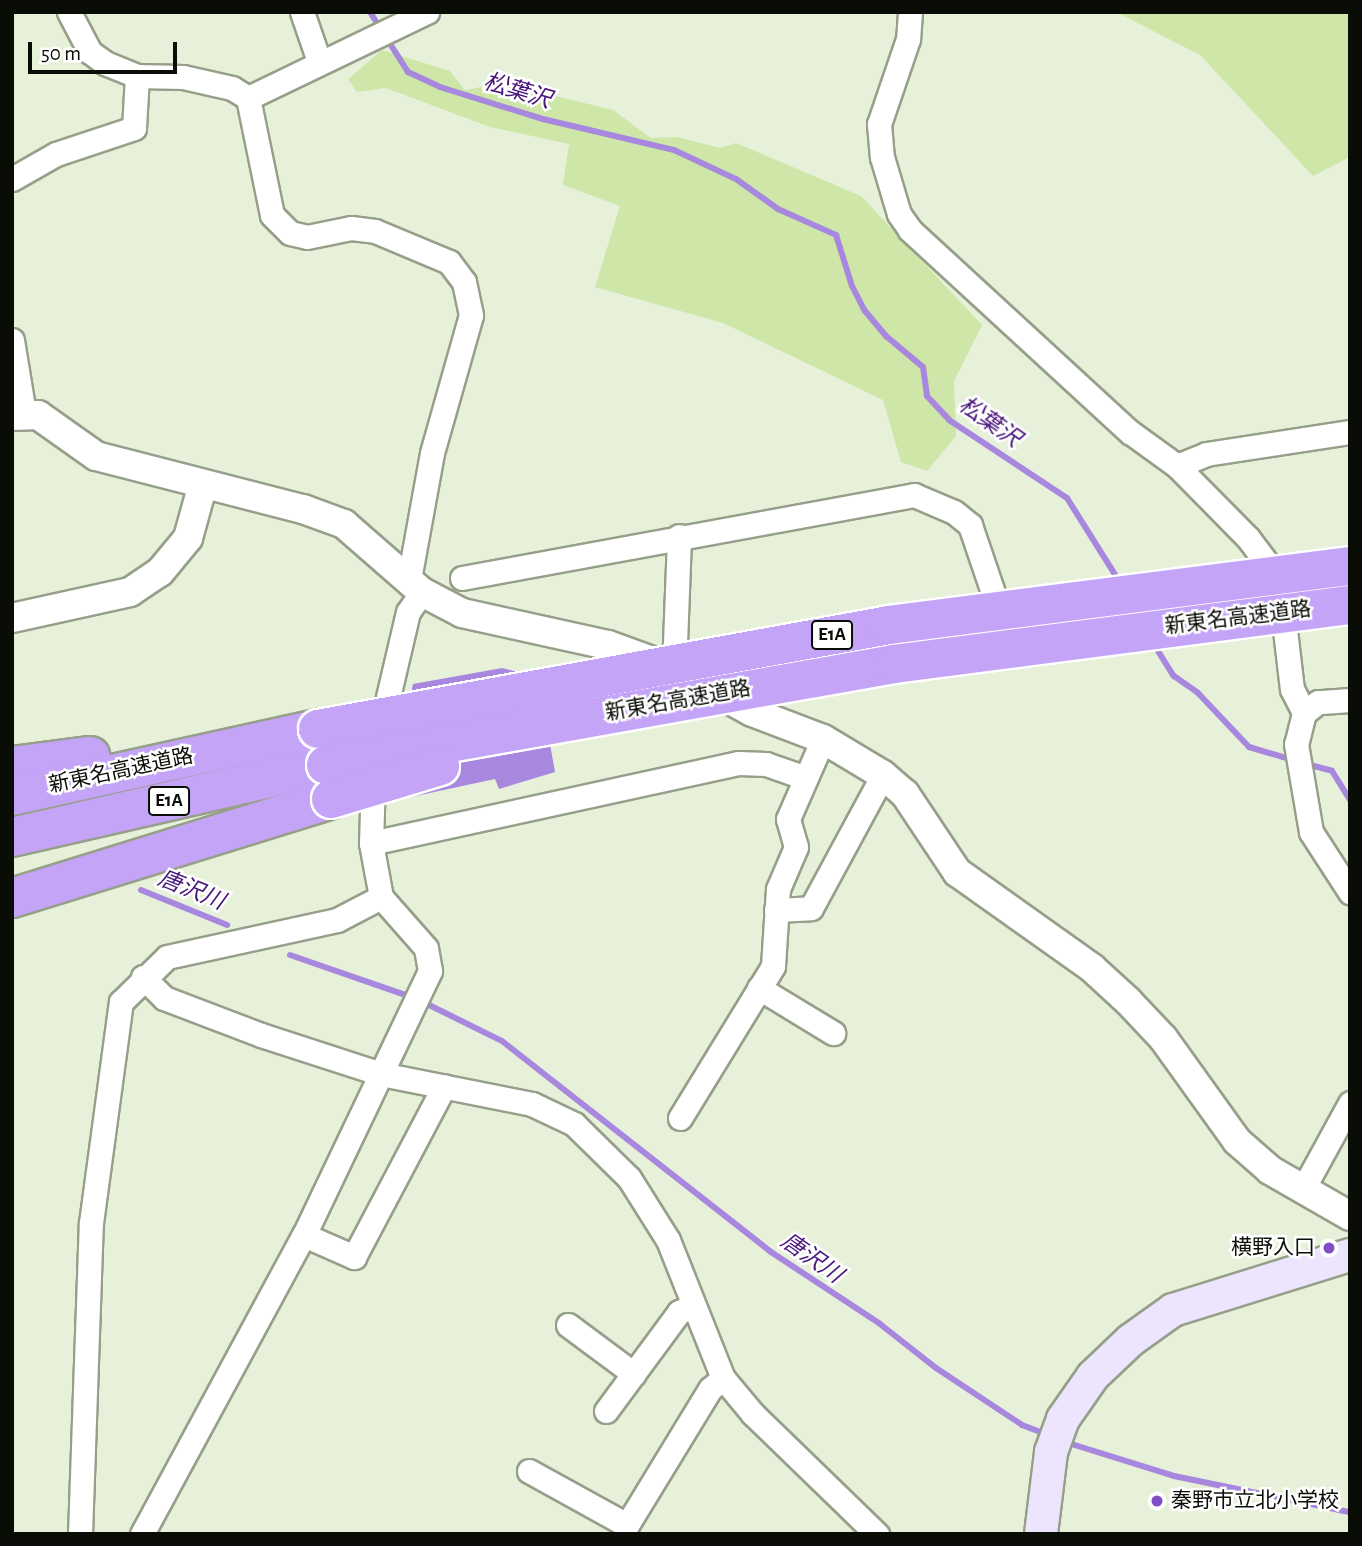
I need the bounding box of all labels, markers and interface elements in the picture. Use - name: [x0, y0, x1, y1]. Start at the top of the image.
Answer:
- scale bar: [32, 28, 180, 72]
- text: 50 m: [41, 43, 81, 64]
- water label: 松葉沢: [480, 69, 554, 115]
- water label: 松葉沢: [953, 392, 1025, 454]
- street label: 新東名高速道路: [1164, 597, 1312, 639]
- road number: E1A: [811, 620, 853, 650]
- street label: 新東名高速道路: [603, 676, 753, 726]
- street label: 新東名高速道路: [46, 743, 196, 799]
- road number: E1A: [148, 786, 190, 816]
- water label: 唐沢川: [154, 865, 228, 917]
- water label: 唐沢川: [775, 1228, 847, 1290]
- place label: 横野入口: [1231, 1235, 1315, 1261]
- marker: 横野入口: [1321, 1240, 1337, 1256]
- place label: 秦野市立北小学校: [1171, 1488, 1339, 1514]
- marker: 秦野市立北小学校: [1149, 1493, 1165, 1509]

